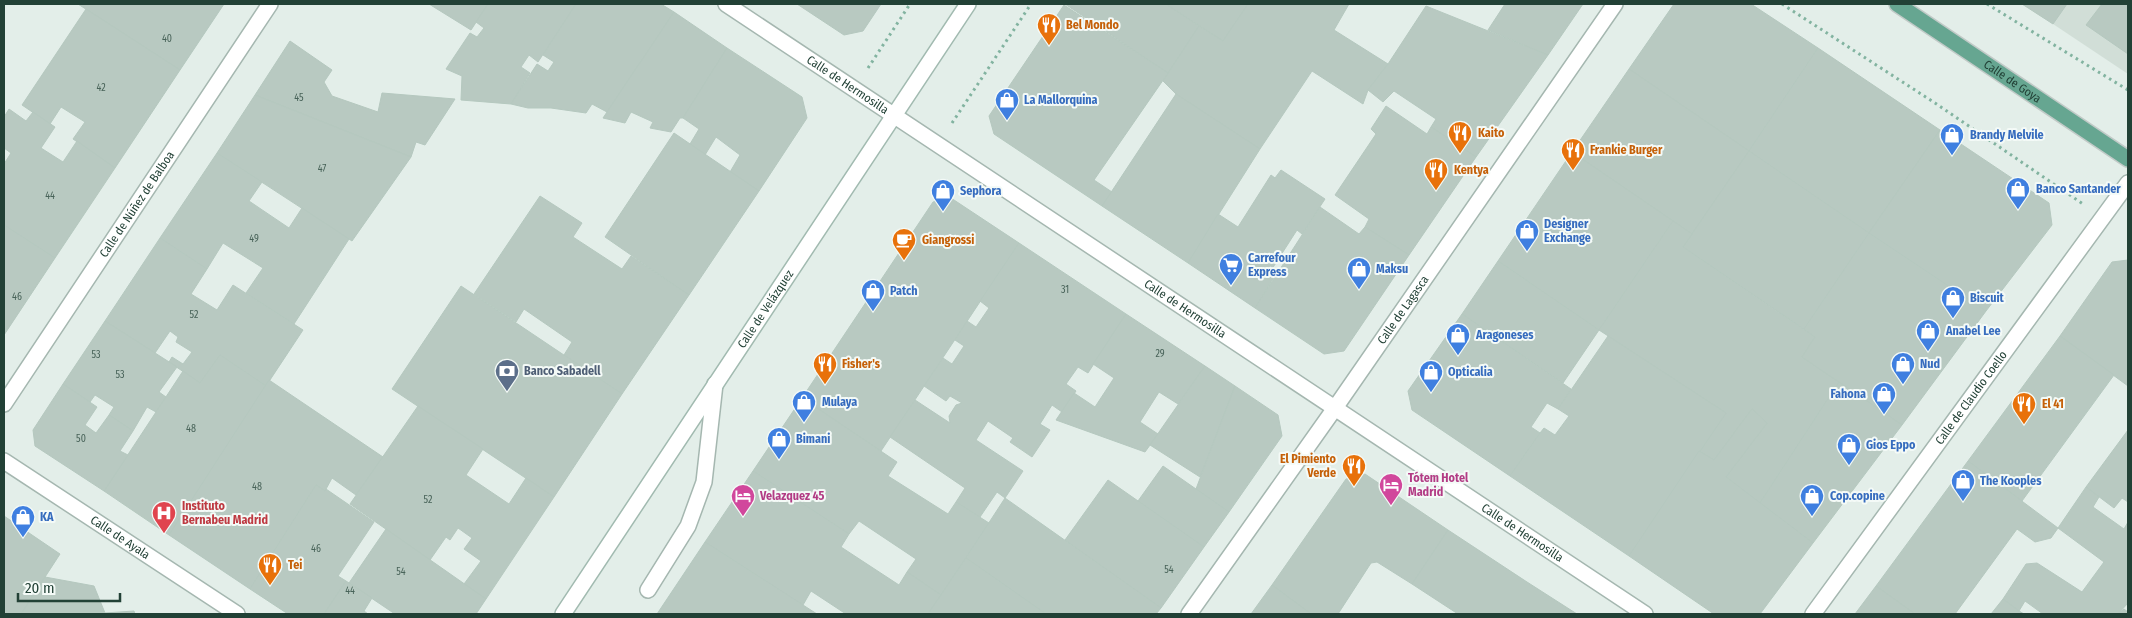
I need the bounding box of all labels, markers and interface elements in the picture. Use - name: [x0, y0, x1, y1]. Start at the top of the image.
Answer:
- restaurant icon: Bel Mondo: [1036, 12, 1062, 46]
- place label: Bel Mondo: [1066, 18, 1119, 32]
- house number: 40: [162, 33, 172, 45]
- street label: Calle de Hermosilla: [804, 53, 891, 117]
- street label: Calle de Goya: [1981, 57, 2044, 106]
- house number: 42: [96, 82, 106, 94]
- shop icon: La Mallorquina: [994, 87, 1020, 121]
- house number: 45: [294, 92, 304, 104]
- place label: La Mallorquina: [1024, 93, 1098, 107]
- restaurant icon: Kaito: [1447, 120, 1473, 154]
- shop icon: Brandy Melvile: [1939, 122, 1965, 156]
- place label: Kaito: [1478, 126, 1505, 140]
- place label: Brandy Melvile: [1970, 128, 2044, 142]
- restaurant icon: Frankie Burger: [1560, 137, 1586, 171]
- place label: Frankie Burger: [1590, 143, 1663, 157]
- street label: Calle de Núñez de Balboa: [97, 148, 177, 260]
- restaurant icon: Kentya: [1423, 157, 1449, 191]
- house number: 47: [318, 163, 326, 175]
- place label: Kentya: [1454, 163, 1489, 177]
- shop icon: Banco Santander: [2005, 176, 2031, 210]
- shop icon: Sephora: [930, 178, 956, 212]
- place label: Banco Santander: [2036, 182, 2121, 196]
- place label: Sephora: [960, 184, 1002, 198]
- house number: 44: [45, 190, 55, 202]
- place label: Designer Exchange: [1544, 217, 1591, 245]
- shop icon: Designer Exchange: [1514, 218, 1540, 252]
- cafe icon: Giangrossi: [891, 227, 917, 261]
- house number: 49: [249, 233, 259, 245]
- place label: Giangrossi: [922, 233, 974, 247]
- place label: Carrefour Express: [1248, 251, 1296, 279]
- supermarket icon: Carrefour Express: [1218, 252, 1244, 286]
- shop icon: Maksu: [1346, 256, 1372, 290]
- place label: Maksu: [1376, 262, 1408, 276]
- street label: Calle de Velázquez: [735, 267, 797, 351]
- street label: Calle de Lagasca: [1374, 273, 1432, 347]
- street label: Calle de Hermosilla: [1142, 277, 1229, 341]
- shop icon: Patch: [860, 278, 886, 312]
- place label: Patch: [890, 284, 917, 298]
- house number: 31: [1061, 284, 1069, 296]
- shop icon: Biscuit: [1940, 285, 1966, 319]
- house number: 46: [12, 291, 22, 303]
- place label: Biscuit: [1970, 291, 2005, 305]
- house number: 52: [190, 309, 199, 321]
- shop icon: Anabel Lee: [1915, 318, 1941, 352]
- shop icon: Aragoneses: [1445, 322, 1471, 356]
- place label: Anabel Lee: [1945, 324, 2001, 338]
- place label: Aragoneses: [1475, 328, 1534, 342]
- house number: 29: [1155, 348, 1165, 360]
- street label: Calle de Claudio Coello: [1932, 348, 2010, 447]
- house number: 53: [91, 349, 101, 361]
- restaurant icon: Fisher's: [812, 351, 838, 385]
- shop icon: Nud: [1890, 351, 1916, 385]
- place label: Fisher's: [842, 357, 881, 371]
- place label: Nud: [1920, 357, 1940, 371]
- bank icon: Banco Sabadell: [494, 358, 520, 392]
- shop icon: Opticalia: [1418, 359, 1444, 393]
- place label: Banco Sabadell: [524, 364, 601, 378]
- place label: Opticalia: [1448, 365, 1493, 379]
- house number: 53: [115, 369, 125, 381]
- shop icon: Fahona: [1871, 381, 1897, 415]
- place label: Fahona: [1831, 387, 1866, 401]
- shop icon: Mulaya: [791, 389, 817, 423]
- restaurant icon: El 41: [2011, 391, 2037, 425]
- place label: Mulaya: [822, 395, 857, 409]
- place label: El 41: [2042, 397, 2064, 411]
- house number: 48: [186, 423, 196, 435]
- shop icon: Bimani: [766, 426, 792, 460]
- place label: Bimani: [796, 432, 830, 446]
- shop icon: Gios Eppo: [1836, 432, 1862, 466]
- house number: 50: [76, 433, 86, 445]
- place label: Gios Eppo: [1866, 438, 1916, 452]
- place label: El Pimiento Verde: [1280, 452, 1337, 480]
- restaurant icon: El Pimiento Verde: [1341, 453, 1367, 487]
- shop icon: The Kooples: [1950, 468, 1976, 502]
- place label: Tótem Hotel Madrid: [1408, 471, 1469, 499]
- hotel icon: Tótem Hotel Madrid: [1378, 472, 1404, 506]
- place label: The Kooples: [1980, 474, 2042, 488]
- house number: 48: [252, 481, 262, 493]
- hotel icon: Velazquez 45: [730, 483, 756, 517]
- shop icon: Cop.copine: [1799, 483, 1825, 517]
- place label: Velazquez 45: [759, 489, 824, 503]
- place label: Cop.copine: [1830, 489, 1885, 503]
- house number: 52: [424, 494, 433, 506]
- place label: Instituto Bernabeu Madrid: [182, 499, 268, 527]
- hospital icon: Instituto Bernabeu Madrid: [151, 500, 177, 534]
- street label: Calle de Hermosilla: [1479, 501, 1566, 565]
- shop icon: KA: [10, 504, 36, 538]
- place label: KA: [40, 510, 54, 524]
- street label: Calle de Ayala: [88, 513, 153, 562]
- house number: 46: [311, 543, 321, 555]
- restaurant icon: Tei: [257, 552, 283, 586]
- place label: Tei: [288, 558, 302, 572]
- house number: 54: [1164, 564, 1174, 576]
- house number: 54: [396, 566, 406, 578]
- scale bar: [18, 570, 120, 602]
- text: 20 m: [25, 579, 55, 597]
- house number: 44: [345, 585, 355, 597]

